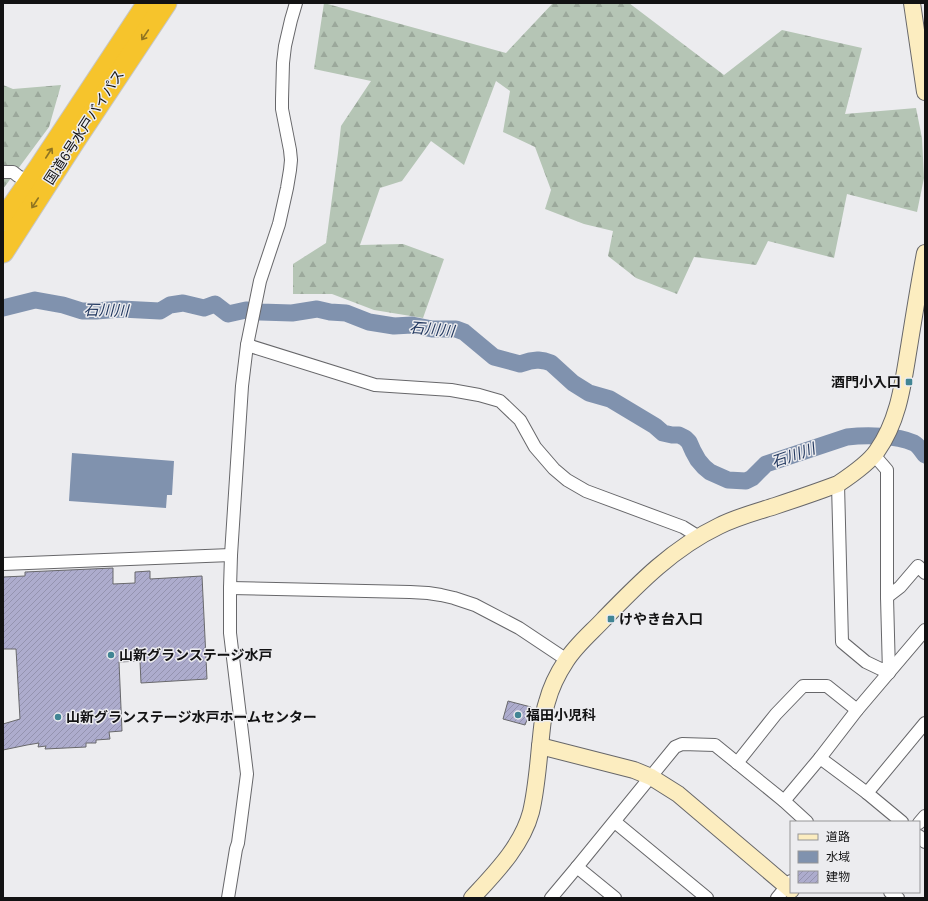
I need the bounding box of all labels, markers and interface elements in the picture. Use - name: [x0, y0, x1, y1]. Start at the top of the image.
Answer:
- one-way arrow: [140, 30, 149, 41]
- street label: 国道6号水戸バイパス: [41, 67, 127, 187]
- one-way arrow: [45, 147, 53, 159]
- one-way arrow: [31, 197, 39, 208]
- water label: 石川川: [83, 301, 131, 319]
- water label: 石川川: [409, 319, 457, 340]
- place label: 酒門小入口: [831, 374, 901, 390]
- marker: 酒門小入口: [904, 377, 914, 387]
- water label: 石川川: [769, 439, 819, 470]
- place label: けやき台入口: [619, 611, 703, 627]
- marker: けやき台入口: [606, 614, 616, 624]
- place label: 山新グランステージ水戸: [119, 647, 272, 663]
- marker: 山新グランステージ水戸: [106, 650, 116, 660]
- place label: 福田小児科: [526, 707, 596, 723]
- place label: 山新グランステージ水戸ホームセンター: [66, 709, 317, 725]
- marker: 福田小児科: [513, 710, 523, 720]
- marker: 山新グランステージ水戸ホームセンター: [53, 712, 63, 722]
- legend: [790, 821, 920, 893]
- text: 道路: [826, 830, 850, 844]
- text: 水域: [826, 850, 850, 864]
- text: 建物: [826, 870, 850, 884]

